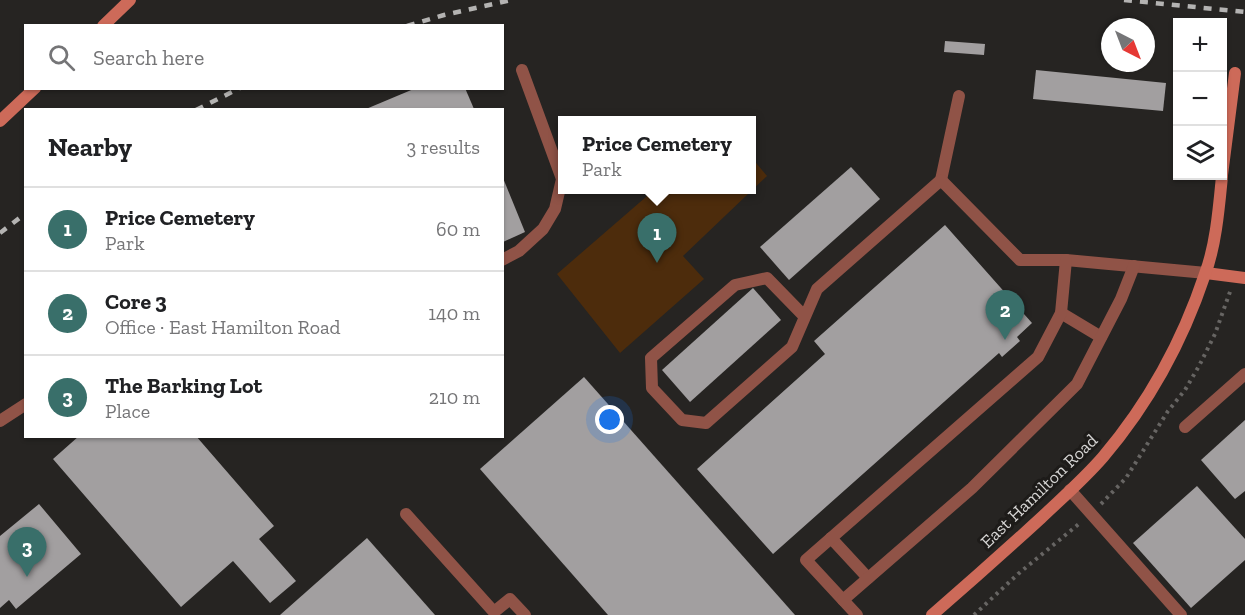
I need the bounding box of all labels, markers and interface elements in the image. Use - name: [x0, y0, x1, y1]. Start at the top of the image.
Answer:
- north arrow: [1101, 18, 1155, 72]
- map controls: [1173, 18, 1227, 180]
- button: +: [1173, 18, 1227, 72]
- search box: [24, 24, 504, 90]
- icon: search: [45, 41, 78, 74]
- text: Search here: [93, 44, 204, 71]
- button: −: [1173, 72, 1227, 126]
- popup: [558, 116, 756, 194]
- button: layers: [1173, 126, 1227, 180]
- text: Price Cemetery: [582, 130, 732, 157]
- text: Nearby: [48, 131, 132, 163]
- text: 3 results: [406, 135, 480, 159]
- text: Park: [582, 157, 622, 181]
- text: Price Cemetery: [105, 204, 255, 231]
- pin: 1: [638, 214, 676, 263]
- text: 1: [63, 217, 72, 241]
- text: 60 m: [436, 217, 480, 241]
- text: Park: [105, 231, 145, 255]
- text: Core 3: [105, 288, 167, 315]
- pin: 2: [986, 290, 1024, 340]
- text: 2: [62, 301, 73, 325]
- text: 140 m: [428, 301, 480, 325]
- text: Office · East Hamilton Road: [105, 315, 341, 339]
- text: The Barking Lot: [105, 372, 262, 399]
- text: 3: [62, 385, 73, 409]
- text: 210 m: [429, 385, 480, 409]
- text: Place: [105, 399, 150, 423]
- your location: [595, 405, 624, 434]
- street label: East Hamilton Road: [976, 429, 1102, 553]
- pin: 3: [8, 528, 46, 577]

